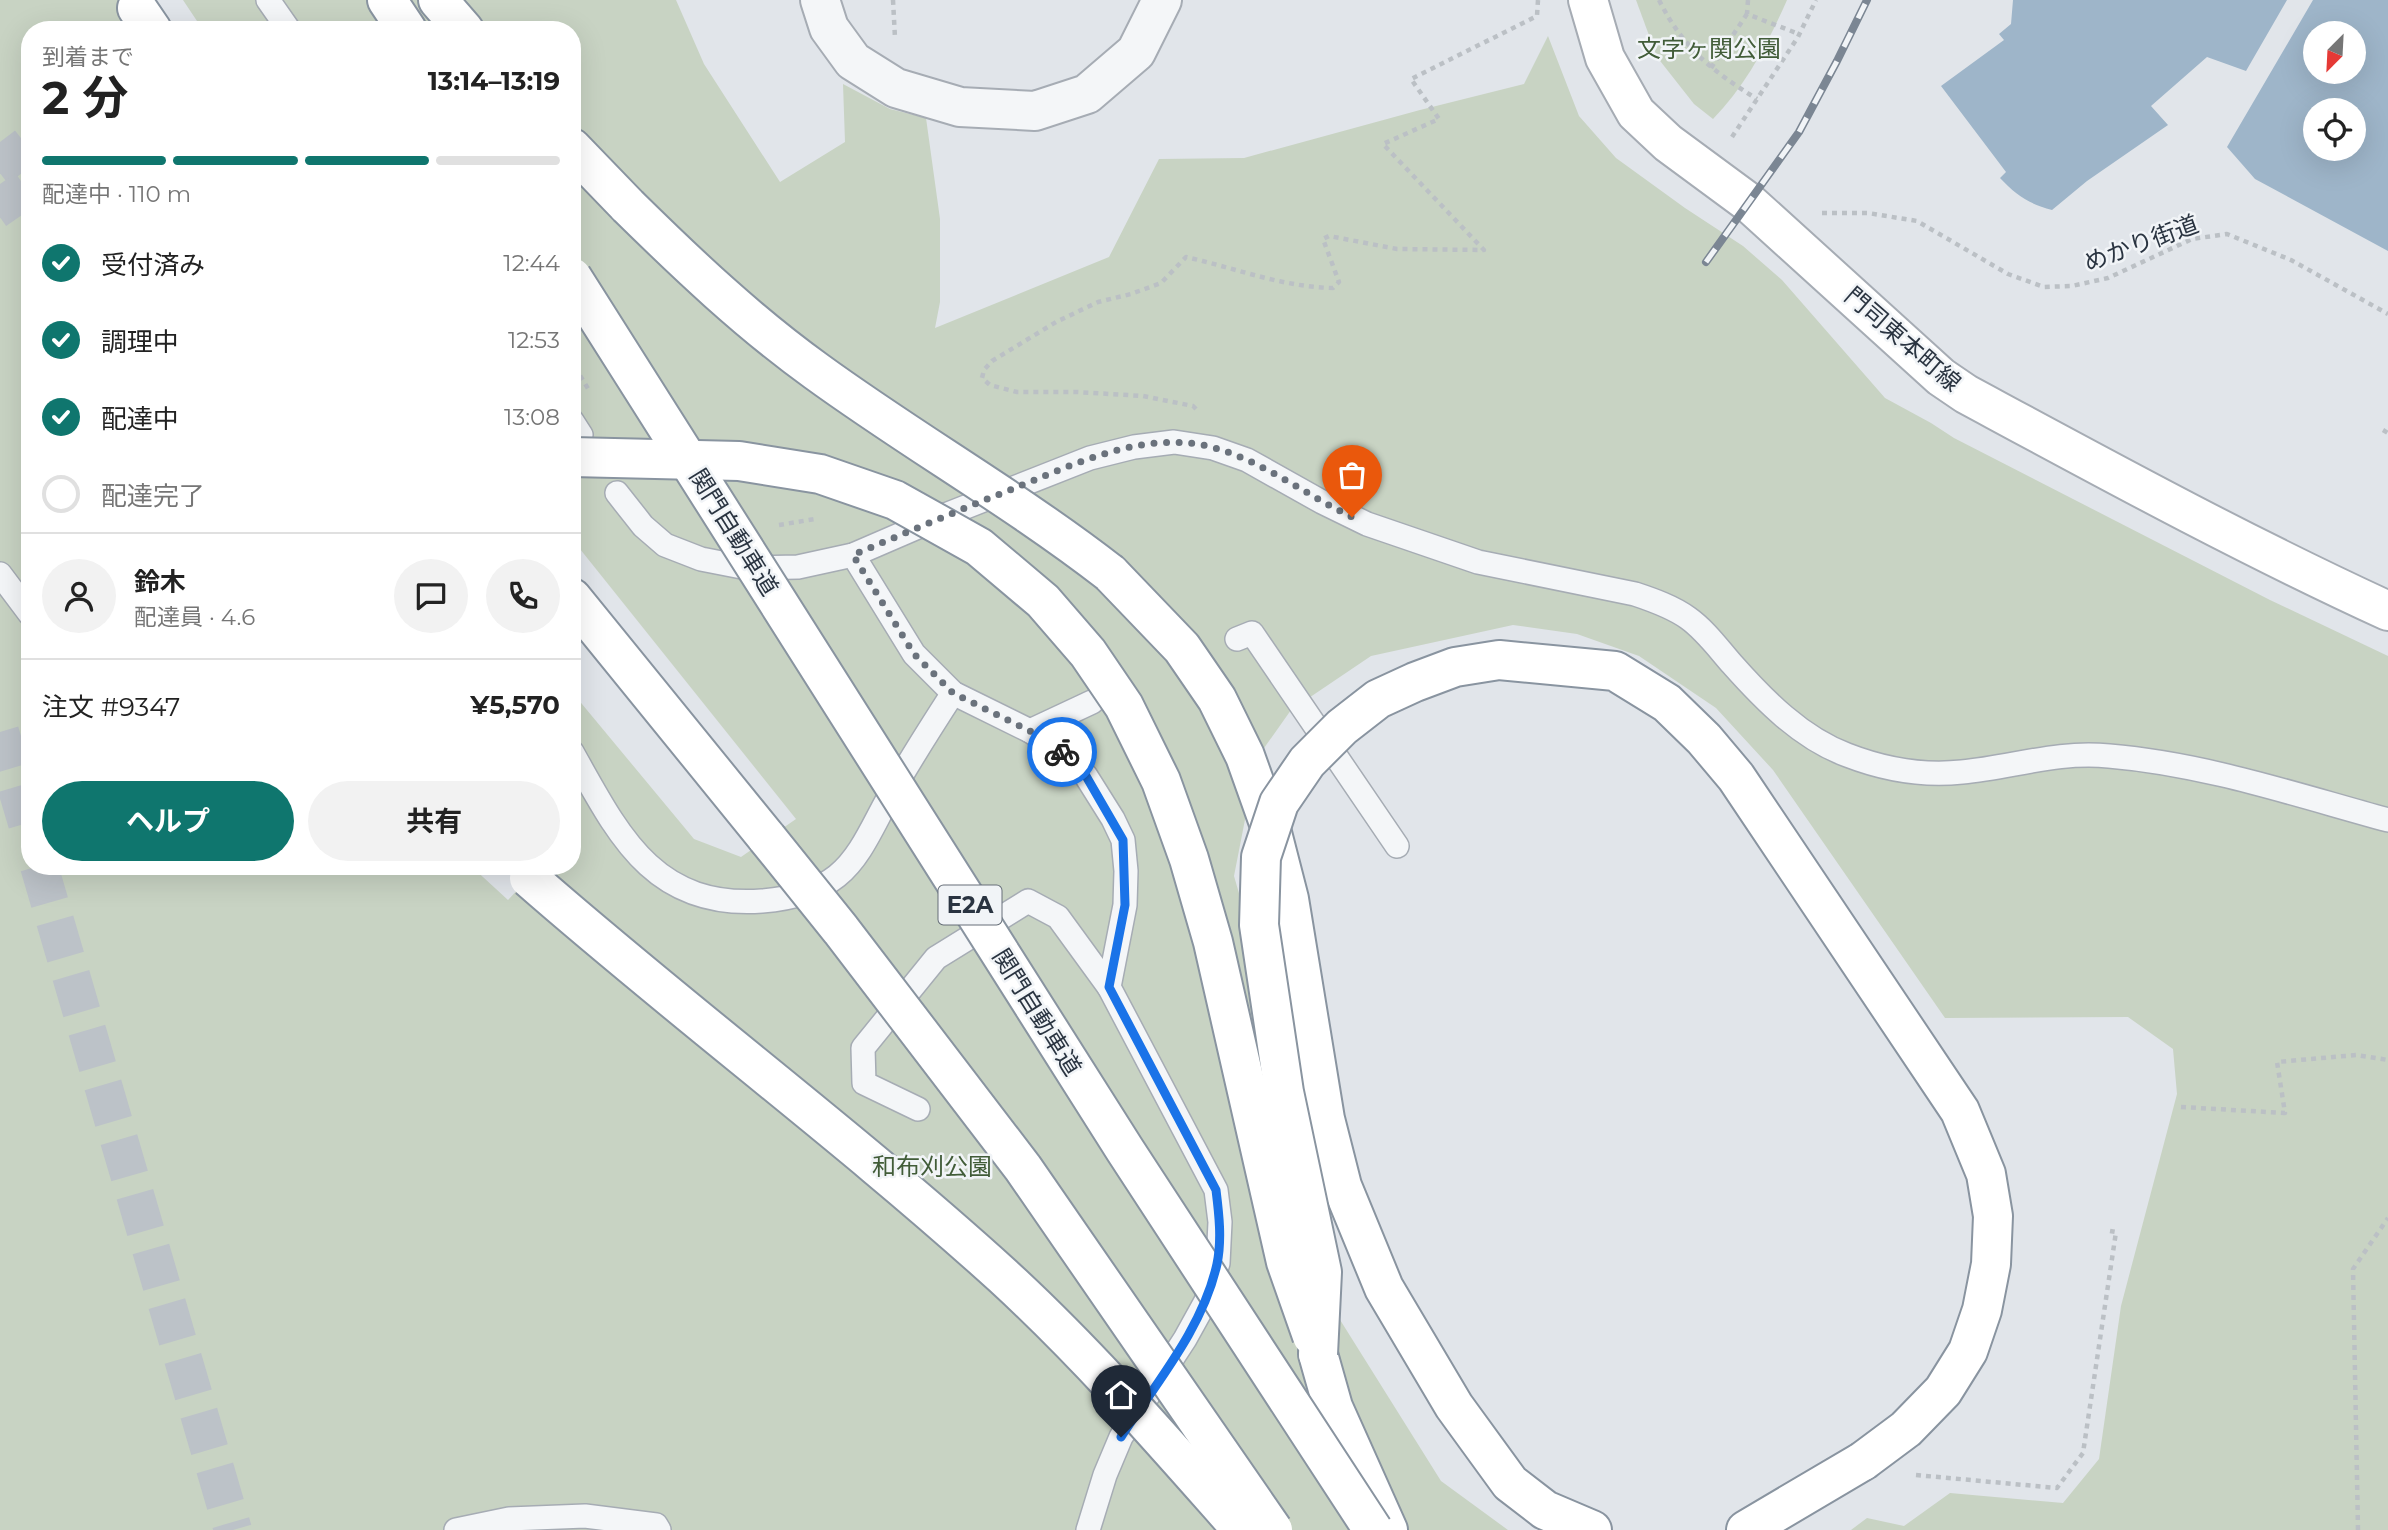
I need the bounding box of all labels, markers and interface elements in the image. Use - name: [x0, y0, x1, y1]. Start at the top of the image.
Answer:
- north arrow: [2303, 21, 2366, 84]
- map controls: [2303, 21, 2366, 161]
- park label: 文字ヶ関公園: [1637, 34, 1781, 63]
- text: 到着まで: [42, 43, 134, 71]
- text: 13:14–13:19: [428, 65, 560, 97]
- text: 2 分: [42, 69, 128, 126]
- button: locate: [2303, 98, 2366, 161]
- text: 配達中 · 110 m: [42, 180, 191, 208]
- street label: めかり街道: [2080, 209, 2202, 277]
- icon: check: [42, 244, 80, 282]
- text: 受付済み: [101, 249, 205, 281]
- text: 12:44: [503, 249, 560, 277]
- street label: 門司東本町線: [1839, 281, 1967, 397]
- icon: check: [42, 321, 80, 359]
- text: 調理中: [101, 326, 179, 358]
- text: 12:53: [508, 326, 560, 354]
- icon: check: [42, 398, 80, 436]
- text: 配達中: [101, 403, 179, 435]
- text: 13:08: [504, 403, 560, 431]
- pin: [1322, 445, 1382, 517]
- icon: bag: [1333, 456, 1371, 494]
- street label: 関門自動車道: [684, 463, 784, 601]
- text: 配達完了: [101, 480, 205, 512]
- button: person: [42, 559, 116, 633]
- button: chat: [394, 559, 468, 633]
- button: phone: [486, 559, 560, 633]
- text: 鈴木: [134, 566, 186, 598]
- text: 配達員 · 4.6: [134, 603, 255, 631]
- text: ¥5,570: [470, 689, 560, 721]
- text: 注文 #9347: [42, 691, 180, 723]
- courier: [1027, 717, 1097, 787]
- icon: bike: [1043, 733, 1081, 771]
- button: ヘルプ: [42, 781, 294, 861]
- button: 共有: [308, 781, 560, 861]
- road number: E2A: [939, 885, 1002, 924]
- street label: 関門自動車道: [987, 943, 1087, 1081]
- park label: 和布刈公園: [872, 1152, 992, 1181]
- pin: [1091, 1365, 1151, 1437]
- icon: home: [1102, 1376, 1140, 1414]

